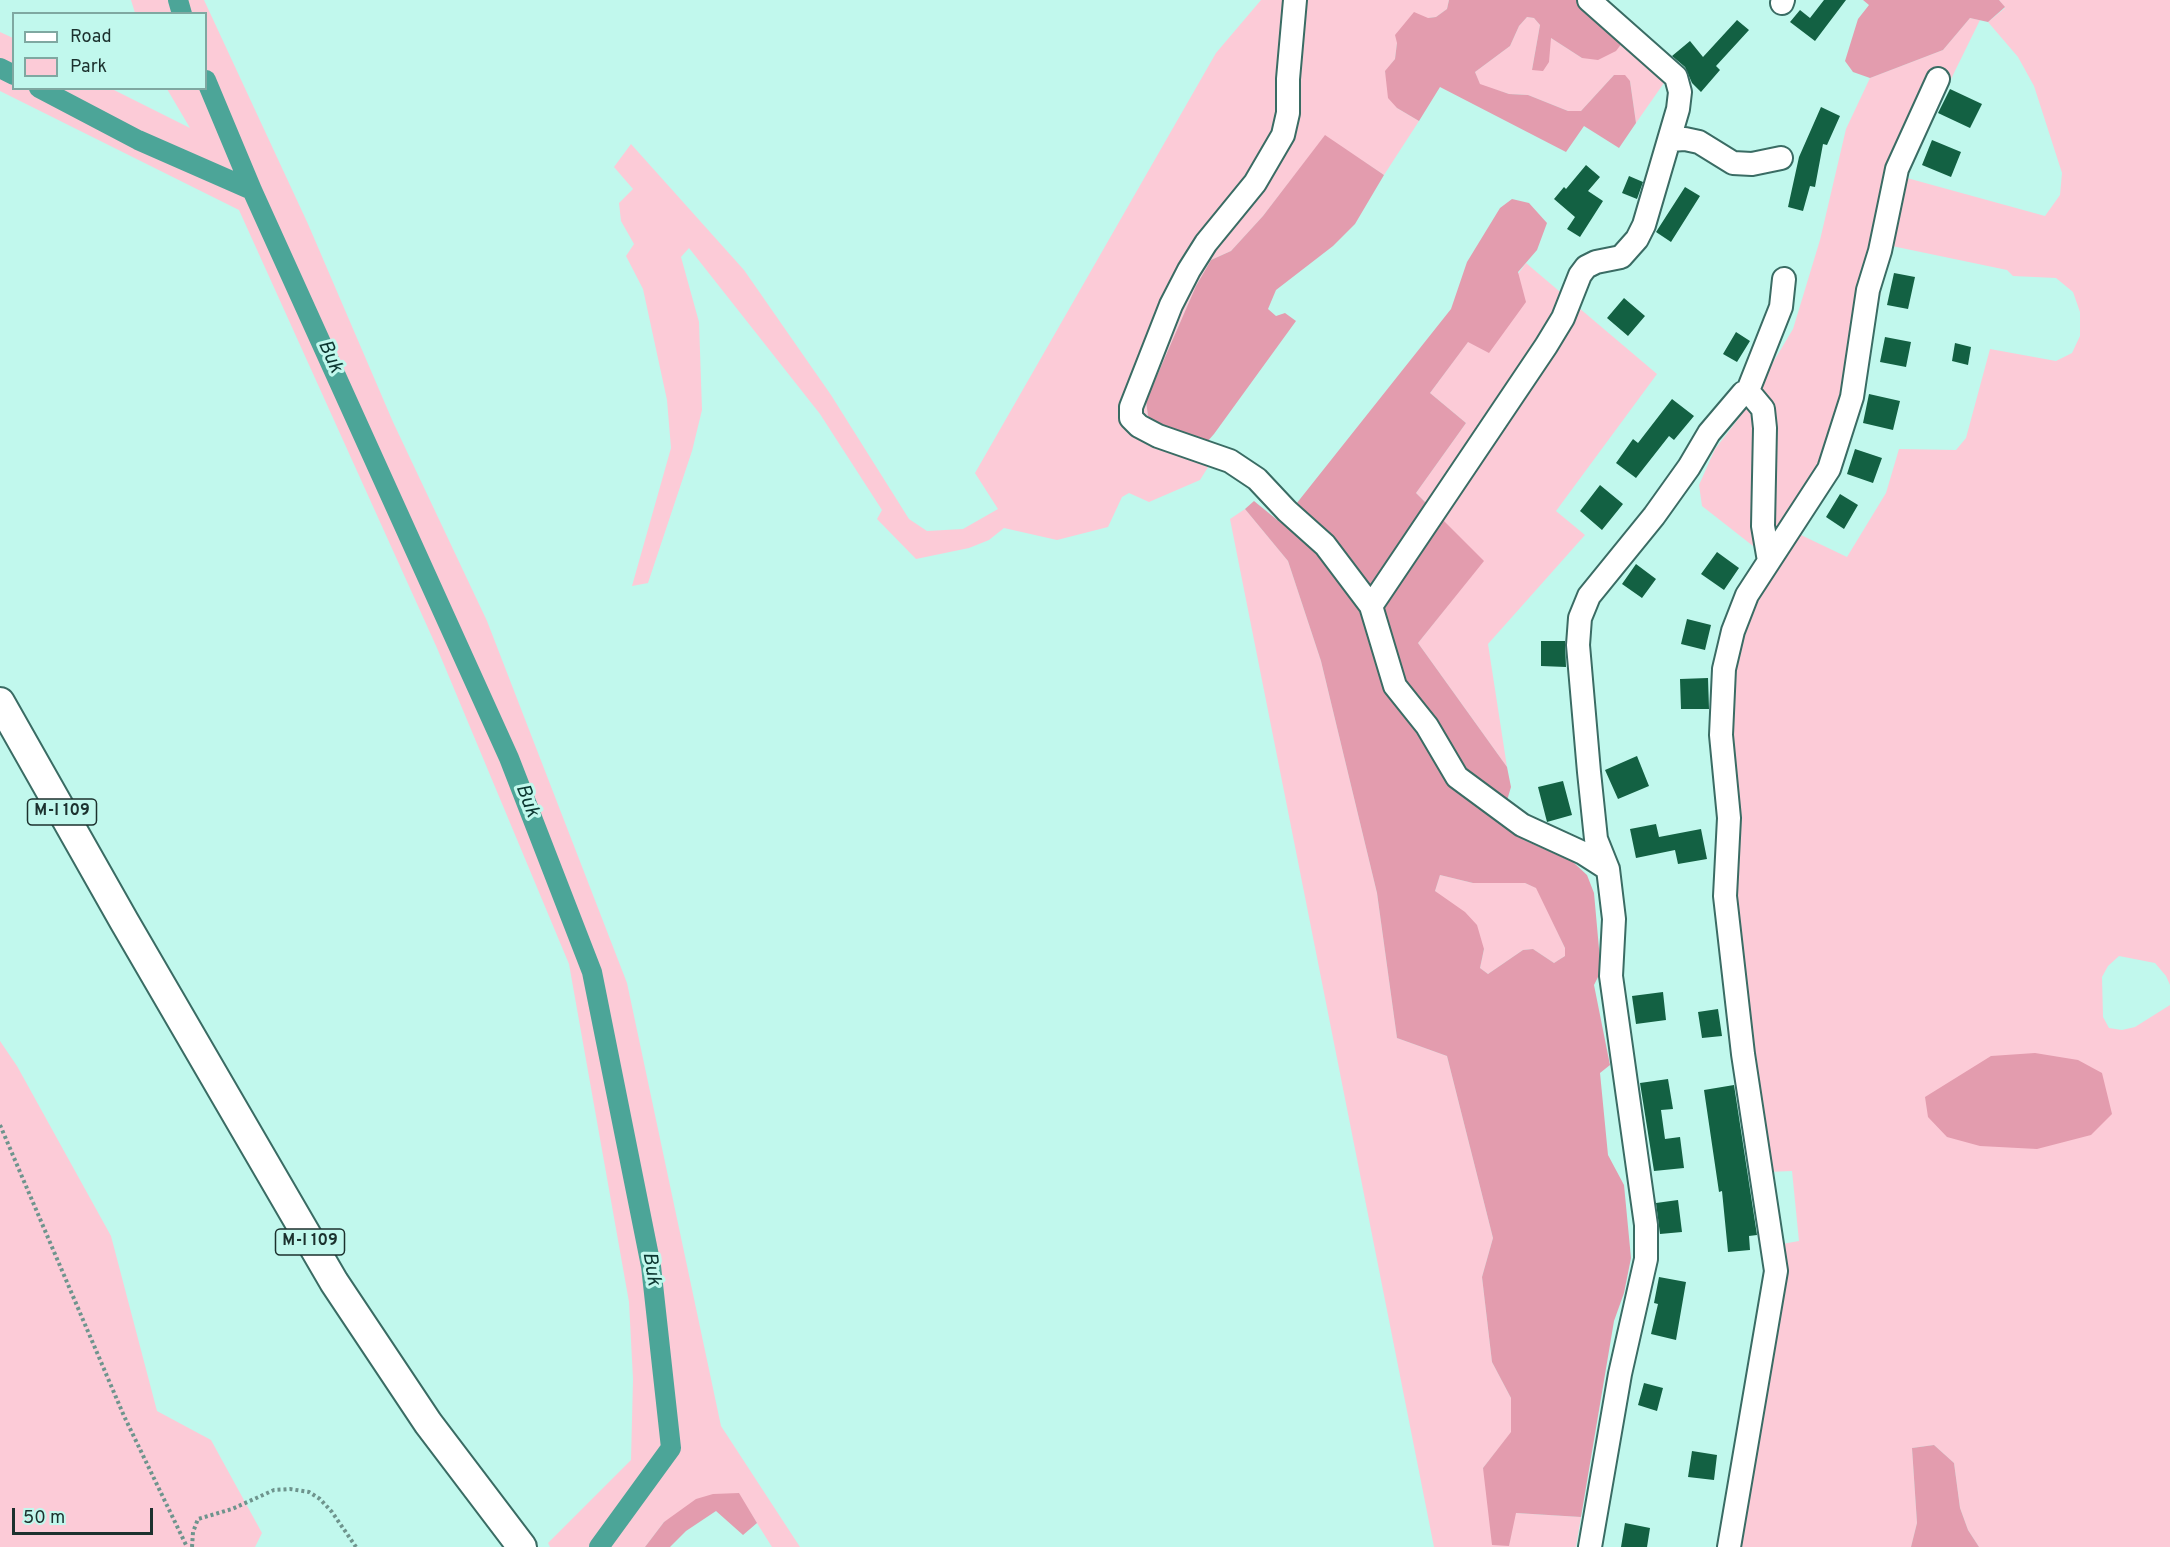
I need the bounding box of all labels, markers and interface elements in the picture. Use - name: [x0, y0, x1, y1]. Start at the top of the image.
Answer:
- legend: [12, 12, 207, 90]
- text: Road: [70, 26, 112, 49]
- text: Park: [70, 56, 107, 79]
- water label: Buk: [311, 337, 347, 377]
- water label: Buk: [509, 781, 543, 821]
- road number: M-I 109: [28, 799, 97, 825]
- road number: M-I 109: [276, 1229, 344, 1255]
- water label: Buk: [636, 1251, 664, 1287]
- scale bar: [15, 1496, 156, 1534]
- text: 50 m: [23, 1507, 65, 1530]

